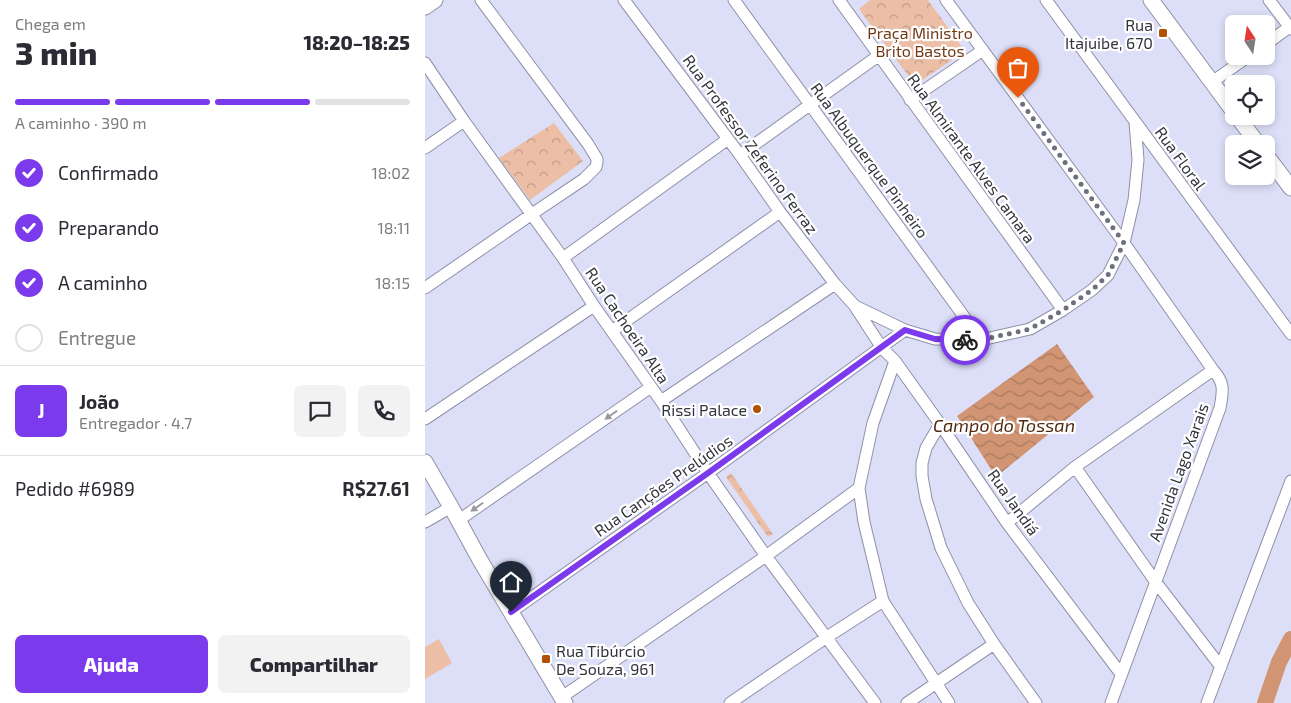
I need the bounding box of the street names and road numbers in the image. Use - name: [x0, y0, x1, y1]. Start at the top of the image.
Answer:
- street label: Rua Professor Zeferino Ferraz: [680, 51, 822, 237]
- street label: Rua Almirante Alves Camara: [904, 70, 1040, 246]
- street label: Rua Albuquerque Pinheiro: [807, 79, 933, 241]
- street label: Rua Floral: [1152, 123, 1211, 194]
- street label: Rua Cachoeira Alta: [582, 263, 674, 387]
- street label: Avenida Lago Xarais: [1144, 400, 1212, 544]
- street label: Rua Canções Prelúdios: [590, 430, 736, 541]
- street label: Rua Jandiá: [984, 465, 1044, 539]

